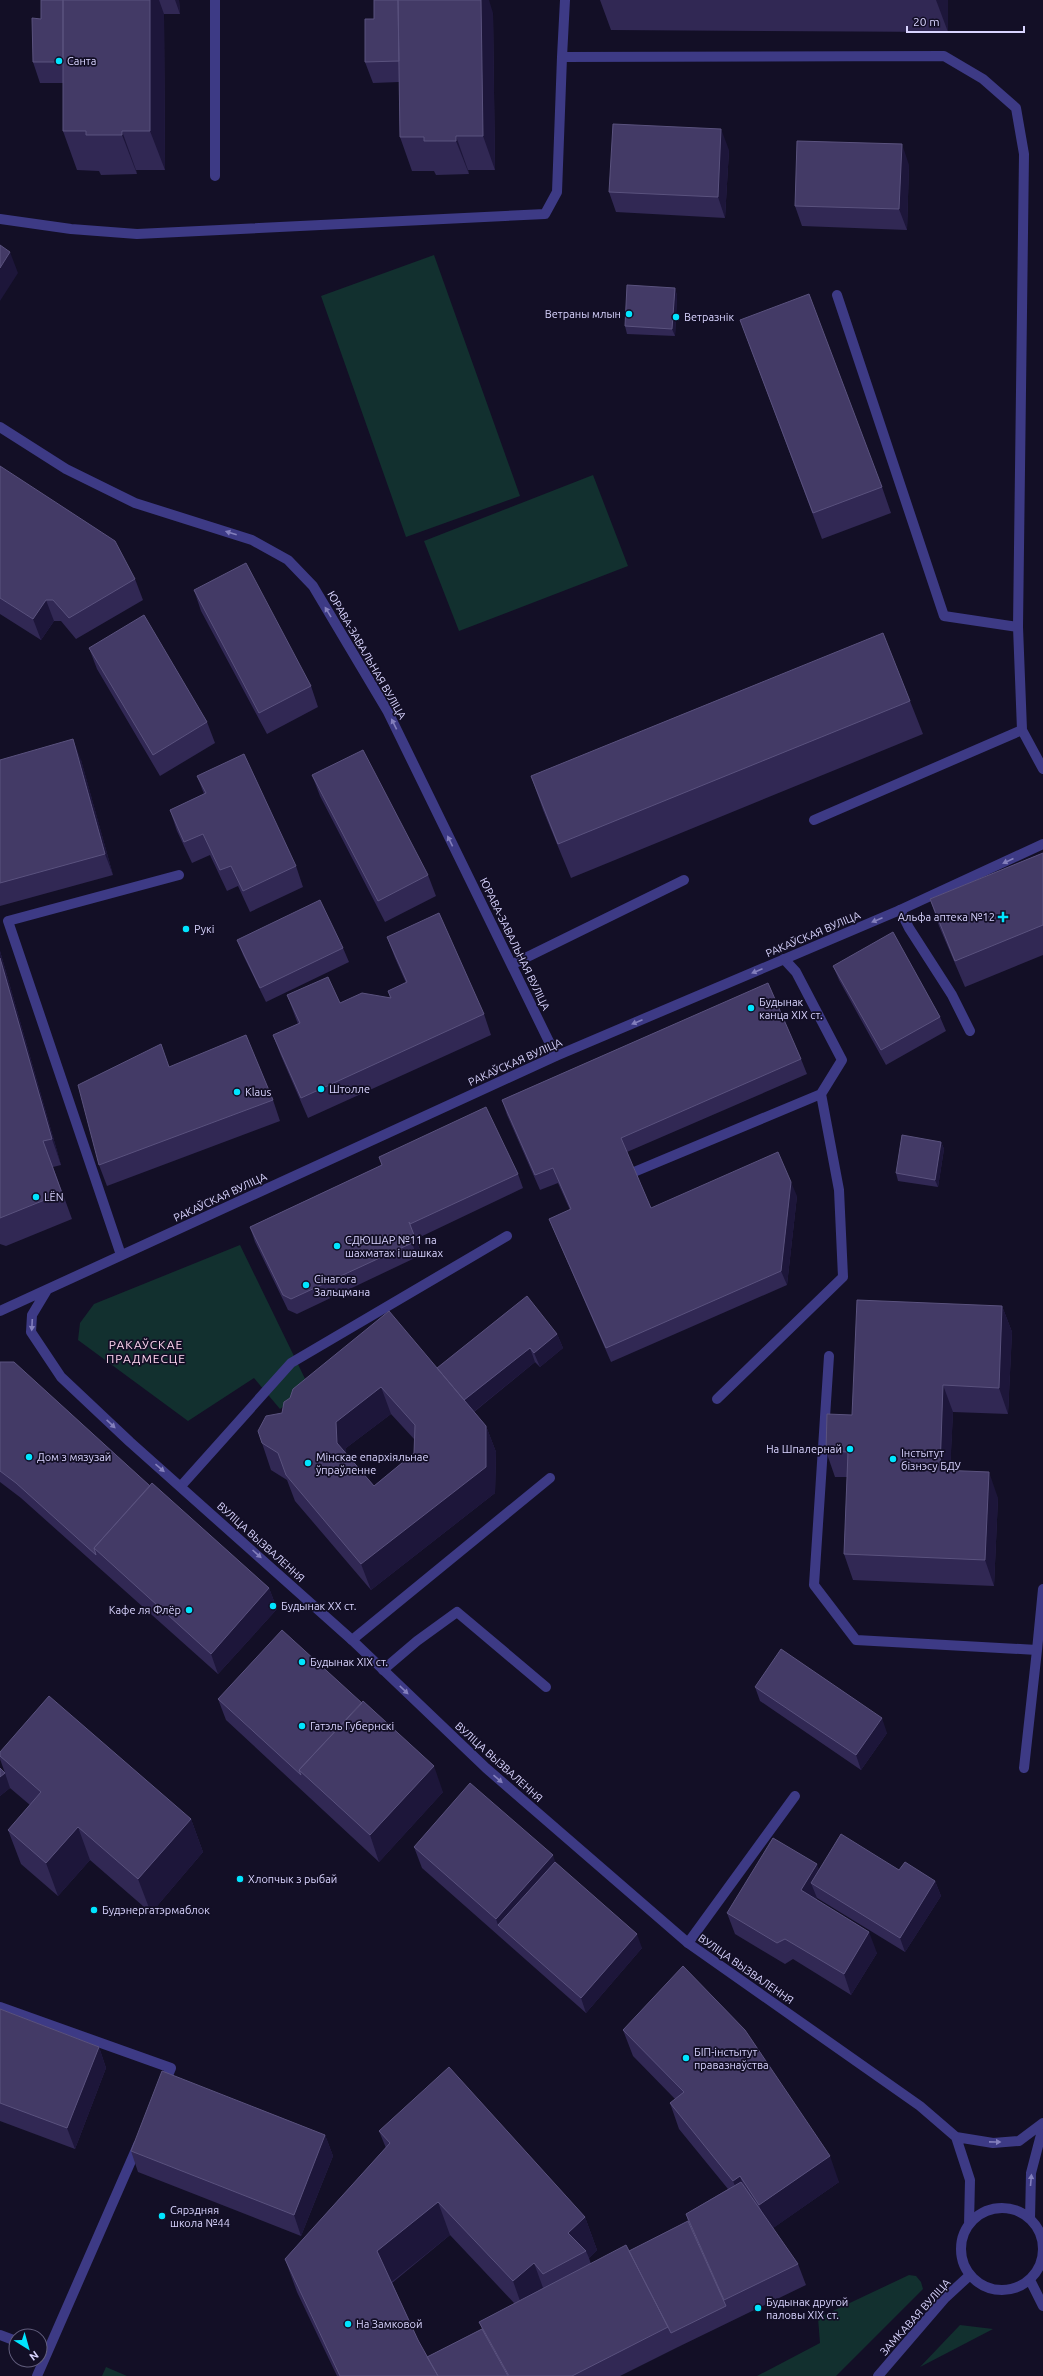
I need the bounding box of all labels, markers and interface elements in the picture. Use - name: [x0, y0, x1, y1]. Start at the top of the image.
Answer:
- scale bar: [907, 8, 1024, 34]
- text: 20 m: [913, 15, 940, 28]
- place label: Санта: [67, 55, 96, 67]
- marker: Санта: [54, 56, 64, 66]
- place label: Ветраны млын: [545, 308, 621, 320]
- marker: Ветраны млын: [624, 309, 634, 319]
- place label: Ветразнік: [684, 311, 734, 323]
- marker: Ветразнік: [671, 312, 681, 322]
- one-way arrow: [224, 530, 236, 536]
- street label: ЮРАВА-ЗАВАЛЬНАЯ ВУЛІЦА: [325, 589, 409, 722]
- one-way arrow: [325, 606, 332, 618]
- one-way arrow: [391, 718, 397, 730]
- one-way arrow: [447, 835, 453, 847]
- one-way arrow: [1002, 858, 1014, 864]
- street label: ЮРАВА-ЗАВАЛЬНАЯ ВУЛІЦА: [478, 876, 553, 1013]
- street label: РАКАЎСКАЯ ВУЛІЦА: [764, 907, 863, 959]
- place label: Альфа аптека №12: [898, 911, 995, 923]
- marker: Альфа аптека №12: [998, 912, 1008, 922]
- one-way arrow: [871, 917, 882, 923]
- place label: Рукі: [194, 923, 214, 935]
- marker: Рукі: [181, 924, 191, 934]
- one-way arrow: [750, 968, 762, 974]
- place label: Будынак канца ХІХ ст.: [759, 996, 823, 1021]
- marker: Будынак канца ХІХ ст.: [746, 1003, 756, 1013]
- one-way arrow: [631, 1019, 643, 1025]
- street label: РАКАЎСКАЯ ВУЛІЦА: [466, 1035, 565, 1088]
- place label: Штолле: [329, 1083, 370, 1095]
- marker: Штолле: [316, 1084, 326, 1094]
- place label: Klaus: [245, 1086, 272, 1098]
- marker: Klaus: [232, 1087, 242, 1097]
- street label: РАКАЎСКАЯ ВУЛІЦА: [171, 1169, 269, 1224]
- place label: LЁN: [44, 1191, 64, 1203]
- marker: LЁN: [31, 1192, 41, 1202]
- place label: СДЮШАР №11 па шахматах і шашках: [345, 1234, 443, 1259]
- marker: СДЮШАР №11 па шахматах і шашках: [332, 1241, 342, 1251]
- place label: Сінагога Зальцмана: [314, 1273, 370, 1298]
- marker: Сінагога Зальцмана: [301, 1280, 311, 1290]
- one-way arrow: [28, 1319, 35, 1331]
- district label: РАКАЎСКАЕ ПРАДМЕСЦЕ: [106, 1338, 186, 1365]
- one-way arrow: [106, 1419, 116, 1429]
- place label: На Шпалернай: [766, 1443, 842, 1455]
- marker: На Шпалернай: [845, 1444, 855, 1454]
- place label: Інстытут бізнэсу БДУ: [901, 1447, 962, 1472]
- place label: Дом з мязузай: [37, 1451, 111, 1463]
- place label: Мінскае епархіяльнае ўпраўленне: [316, 1451, 429, 1476]
- marker: Дом з мязузай: [24, 1452, 34, 1462]
- marker: Інстытут бізнэсу БДУ: [888, 1454, 898, 1464]
- marker: Мінскае епархіяльнае ўпраўленне: [303, 1458, 313, 1468]
- one-way arrow: [154, 1463, 165, 1472]
- street label: ВУЛІЦА ВЫЗВАЛЕННЯ: [215, 1500, 307, 1584]
- one-way arrow: [252, 1549, 261, 1558]
- place label: Будынак XX ст.: [281, 1600, 356, 1612]
- marker: Будынак XX ст.: [268, 1601, 278, 1611]
- place label: Кафе ля Флёр: [109, 1604, 181, 1616]
- marker: Кафе ля Флёр: [184, 1605, 194, 1615]
- place label: Будынак XIX ст.: [310, 1656, 388, 1668]
- marker: Будынак XIX ст.: [297, 1657, 307, 1667]
- one-way arrow: [399, 1685, 408, 1694]
- place label: Гатэль Губернскі: [310, 1720, 394, 1732]
- street label: ВУЛІЦА ВЫЗВАЛЕННЯ: [453, 1720, 545, 1804]
- marker: Гатэль Губернскі: [297, 1721, 307, 1731]
- one-way arrow: [493, 1774, 504, 1783]
- place label: Хлопчык з рыбай: [248, 1873, 337, 1885]
- marker: Хлопчык з рыбай: [235, 1874, 245, 1884]
- place label: Будэнергатэрмаблок: [102, 1904, 210, 1916]
- marker: Будэнергатэрмаблок: [89, 1905, 99, 1915]
- street label: ВУЛІЦА ВЫЗВАЛЕННЯ: [696, 1932, 796, 2006]
- place label: БІП-інстытут правазнаўства: [694, 2046, 769, 2071]
- marker: БІП-інстытут правазнаўства: [681, 2053, 691, 2063]
- one-way arrow: [988, 2139, 1001, 2145]
- one-way arrow: [1027, 2174, 1034, 2186]
- place label: Сярэдняя школа №44: [170, 2204, 230, 2229]
- marker: Сярэдняя школа №44: [157, 2211, 167, 2221]
- street label: ЗАМКАВАЯ ВУЛІЦА: [878, 2276, 953, 2358]
- place label: Будынак другой паловы XIX ст.: [766, 2296, 848, 2321]
- marker: Будынак другой паловы XIX ст.: [753, 2303, 763, 2313]
- place label: На Замковой: [356, 2318, 423, 2330]
- marker: На Замковой: [343, 2319, 353, 2329]
- north arrow: [8, 2328, 48, 2368]
- text: N: [27, 2349, 41, 2363]

